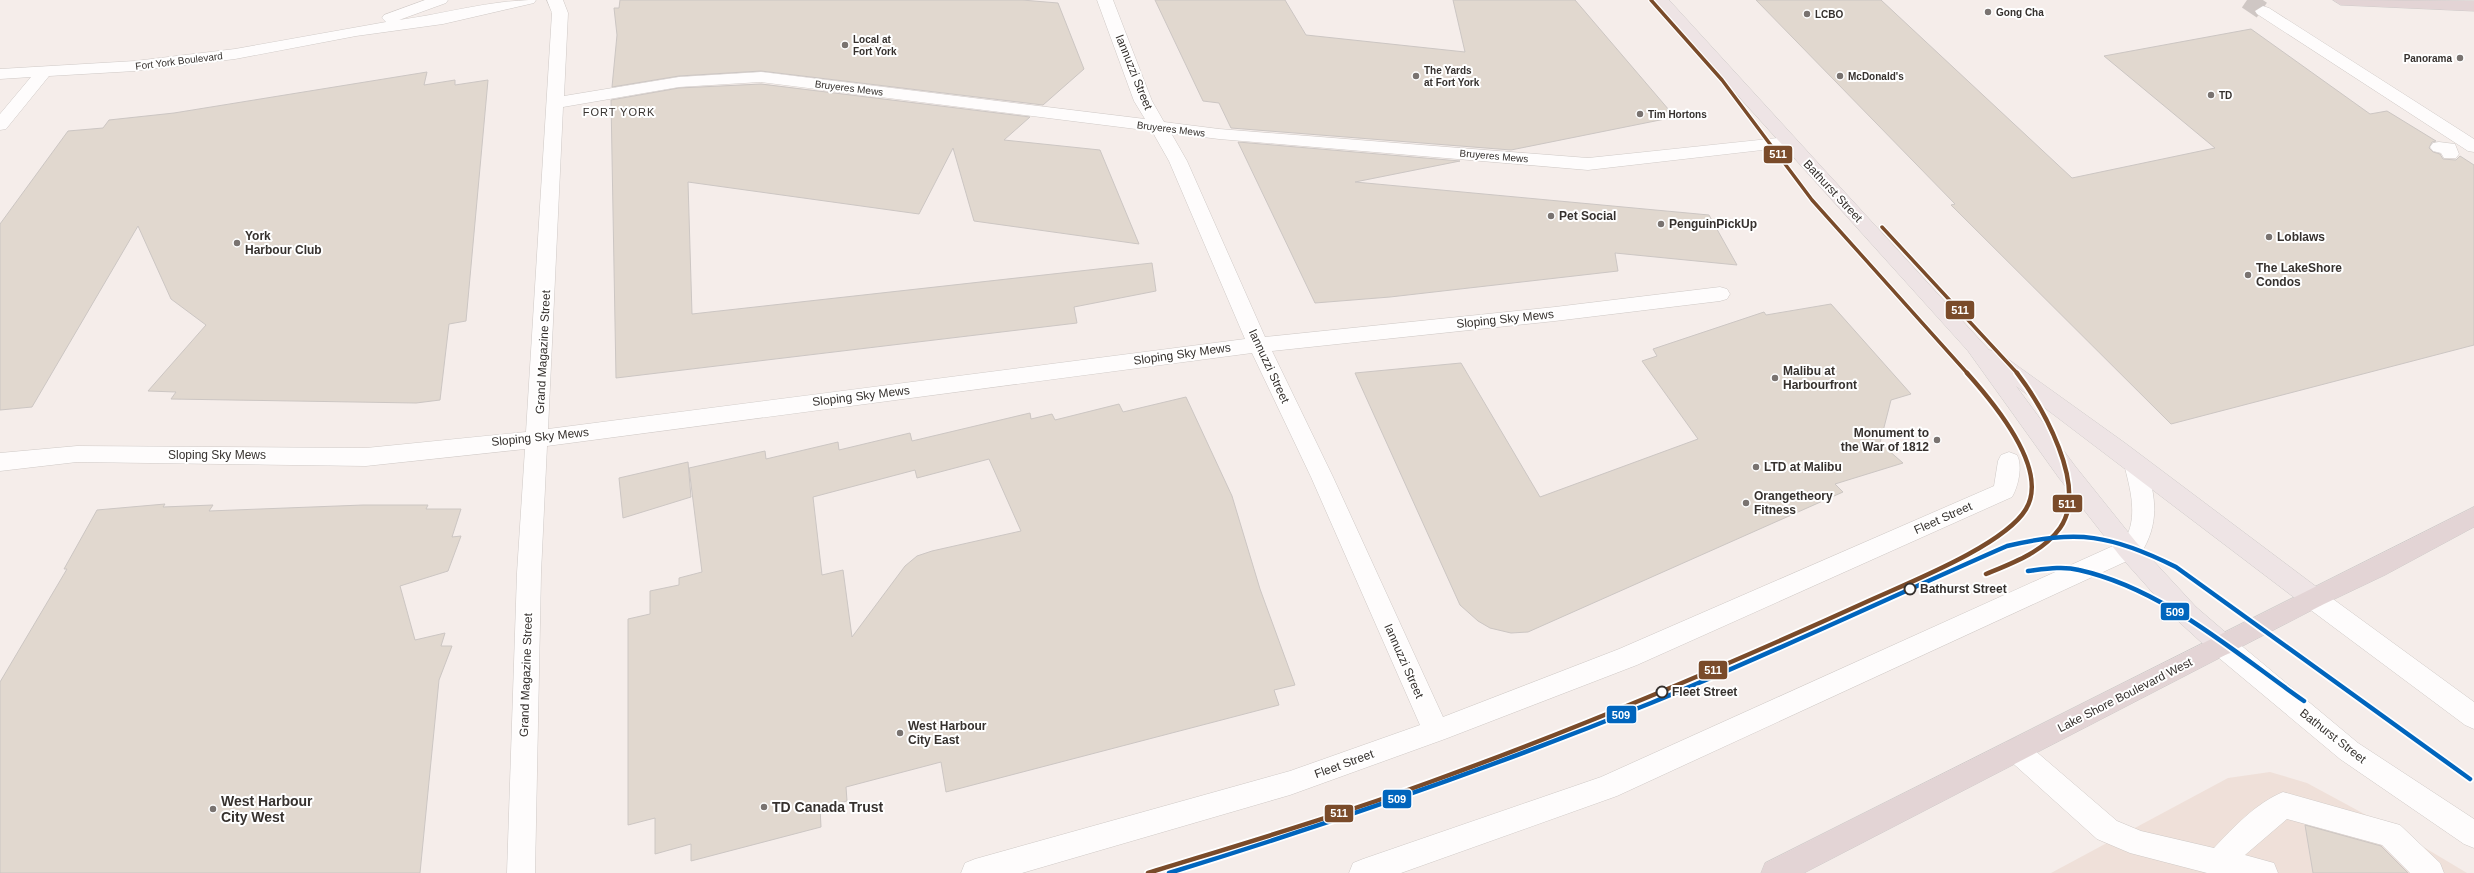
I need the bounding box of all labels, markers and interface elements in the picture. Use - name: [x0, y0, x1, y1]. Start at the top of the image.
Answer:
- marker: Gong Cha: [1983, 7, 1993, 17]
- place label: Gong Cha: [1996, 7, 2044, 18]
- marker: LCBO: [1802, 9, 1812, 19]
- place label: LCBO: [1815, 9, 1844, 20]
- street label: Iannuzzi Street: [1113, 32, 1156, 112]
- place label: Local at Fort York: [853, 34, 897, 57]
- marker: Local at Fort York: [840, 40, 850, 50]
- street label: Fort York Boulevard: [135, 50, 223, 72]
- place label: Panorama: [2404, 53, 2452, 64]
- marker: Panorama: [2455, 53, 2465, 63]
- place label: The Yards at Fort York: [1424, 65, 1480, 88]
- marker: The Yards at Fort York: [1411, 71, 1421, 81]
- marker: McDonald's: [1835, 71, 1845, 81]
- place label: McDonald's: [1848, 71, 1904, 82]
- street label: Bruyeres Mews: [814, 78, 884, 98]
- marker: TD: [2206, 90, 2216, 100]
- place label: TD: [2219, 90, 2232, 101]
- district label: FORT YORK: [583, 106, 655, 118]
- marker: Tim Hortons: [1635, 109, 1645, 119]
- place label: Tim Hortons: [1648, 109, 1707, 120]
- street label: Bruyeres Mews: [1136, 119, 1206, 139]
- line badge: 511: [1763, 145, 1793, 164]
- street label: Bruyeres Mews: [1459, 148, 1529, 164]
- text: 511: [1769, 148, 1787, 160]
- street label: Bathurst Street: [1801, 157, 1866, 226]
- place label: Pet Social: [1559, 209, 1616, 223]
- marker: Pet Social: [1546, 211, 1556, 221]
- place label: PenguinPickUp: [1669, 217, 1757, 231]
- marker: PenguinPickUp: [1656, 219, 1666, 229]
- place label: York Harbour Club: [245, 229, 322, 257]
- place label: Loblaws: [2277, 230, 2325, 244]
- marker: Loblaws: [2264, 232, 2274, 242]
- marker: York Harbour Club: [232, 238, 242, 248]
- place label: The LakeShore Condos: [2256, 261, 2342, 289]
- marker: The LakeShore Condos: [2243, 270, 2253, 280]
- street label: Grand Magazine Street: [533, 289, 553, 414]
- line badge: 511: [1945, 300, 1975, 320]
- text: 511: [1951, 304, 1969, 316]
- street label: Sloping Sky Mews: [1456, 307, 1554, 331]
- street label: Iannuzzi Street: [1246, 327, 1293, 406]
- street label: Sloping Sky Mews: [1132, 340, 1232, 368]
- place label: Malibu at Harbourfront: [1783, 364, 1857, 392]
- marker: Malibu at Harbourfront: [1770, 373, 1780, 383]
- street label: Sloping Sky Mews: [811, 383, 911, 409]
- street label: Sloping Sky Mews: [491, 425, 589, 449]
- place label: Monument to the War of 1812: [1841, 426, 1929, 454]
- marker: Monument to the War of 1812: [1932, 435, 1942, 445]
- street label: Sloping Sky Mews: [168, 448, 266, 462]
- place label: LTD at Malibu: [1764, 460, 1842, 474]
- marker: LTD at Malibu: [1751, 462, 1761, 472]
- place label: Orangetheory Fitness: [1754, 489, 1833, 517]
- line badge: 511: [2052, 494, 2083, 513]
- marker: Orangetheory Fitness: [1741, 498, 1751, 508]
- text: 511: [2058, 498, 2076, 510]
- street label: Fleet Street: [1912, 499, 1975, 537]
- marker: Bathurst Street: [1903, 582, 1917, 596]
- place label: Bathurst Street: [1920, 582, 2007, 596]
- line badge: 509: [2160, 602, 2190, 621]
- text: 509: [2166, 606, 2184, 618]
- street label: Grand Magazine Street: [517, 612, 535, 737]
- street label: Iannuzzi Street: [1381, 622, 1427, 701]
- street label: Lake Shore Boulevard West: [2055, 655, 2195, 735]
- line badge: 511: [1698, 660, 1728, 680]
- text: 511: [1704, 664, 1722, 676]
- marker: Fleet Street: [1655, 685, 1669, 699]
- place label: Fleet Street: [1672, 685, 1737, 699]
- line badge: 509: [1606, 705, 1637, 724]
- street label: Bathurst Street: [2297, 706, 2369, 767]
- text: 509: [1612, 709, 1630, 721]
- place label: West Harbour City East: [908, 719, 987, 747]
- marker: West Harbour City East: [895, 728, 905, 738]
- street label: Fleet Street: [1312, 747, 1376, 781]
- line badge: 509: [1382, 789, 1412, 809]
- place label: West Harbour City West: [221, 793, 313, 825]
- text: 509: [1388, 793, 1406, 805]
- place label: TD Canada Trust: [772, 799, 884, 815]
- marker: TD Canada Trust: [759, 802, 769, 812]
- marker: West Harbour City West: [208, 804, 218, 814]
- line badge: 511: [1324, 804, 1354, 823]
- text: 511: [1330, 807, 1348, 819]

